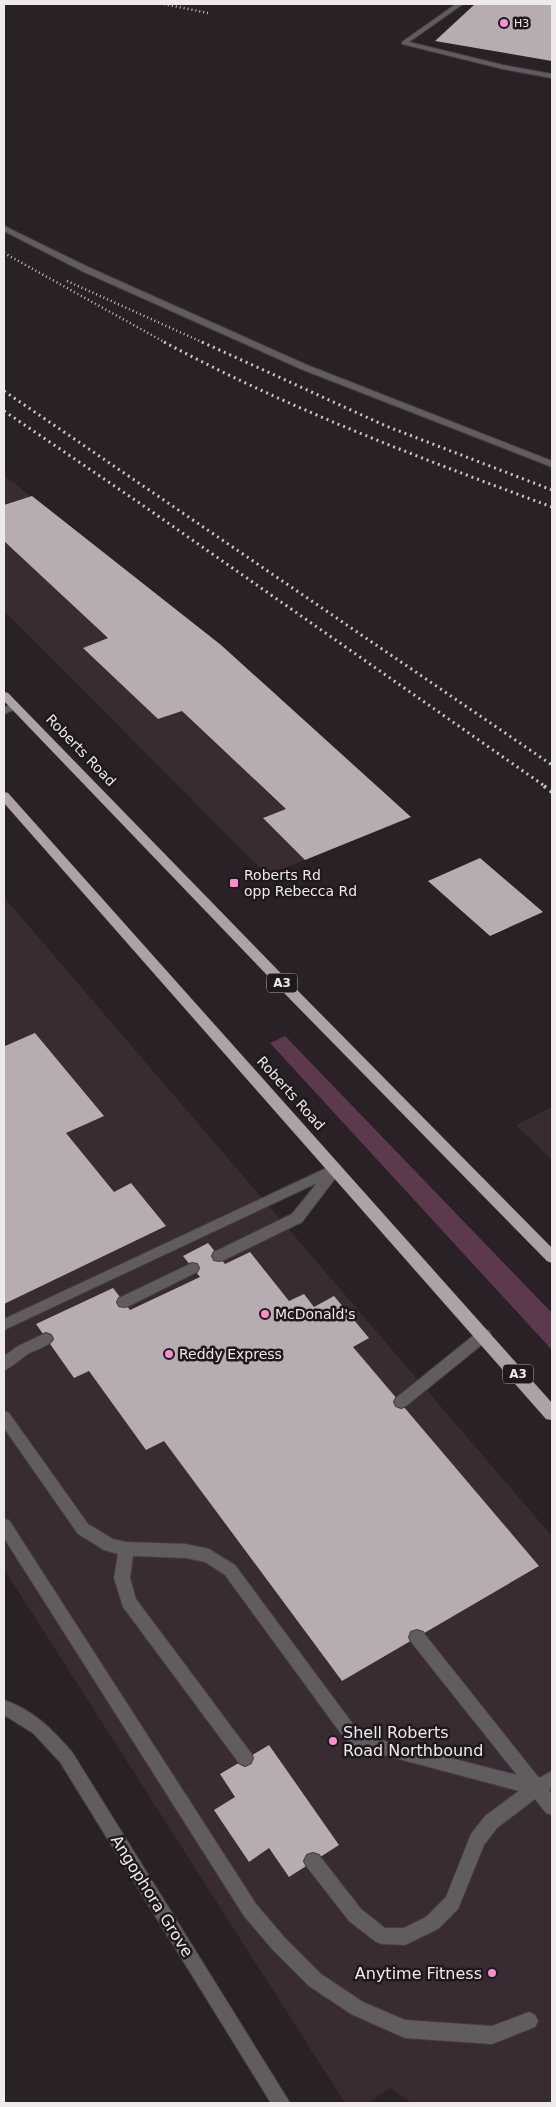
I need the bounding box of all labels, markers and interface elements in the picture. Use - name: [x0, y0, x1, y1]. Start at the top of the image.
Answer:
- marker: H3: [498, 17, 510, 29]
- place label: H3: [514, 17, 529, 30]
- street label: Roberts Road: [43, 711, 119, 789]
- place label: Roberts Rd opp Rebecca Rd: [244, 867, 357, 899]
- marker: Roberts Rd opp Rebecca Rd: [228, 877, 240, 889]
- road number: A3: [267, 974, 297, 992]
- street label: Roberts Road: [254, 1053, 328, 1133]
- place label: McDonald's: [275, 1306, 356, 1322]
- marker: McDonald's: [259, 1308, 271, 1320]
- place label: Reddy Express: [179, 1346, 282, 1362]
- marker: Reddy Express: [163, 1348, 175, 1360]
- road number: A3: [503, 1365, 533, 1384]
- place label: Shell Roberts Road Northbound: [343, 1723, 483, 1760]
- marker: Shell Roberts Road Northbound: [327, 1735, 339, 1747]
- street label: Angophora Grove: [107, 1831, 197, 1961]
- place label: Anytime Fitness: [355, 1964, 482, 1983]
- marker: Anytime Fitness: [486, 1967, 498, 1979]

